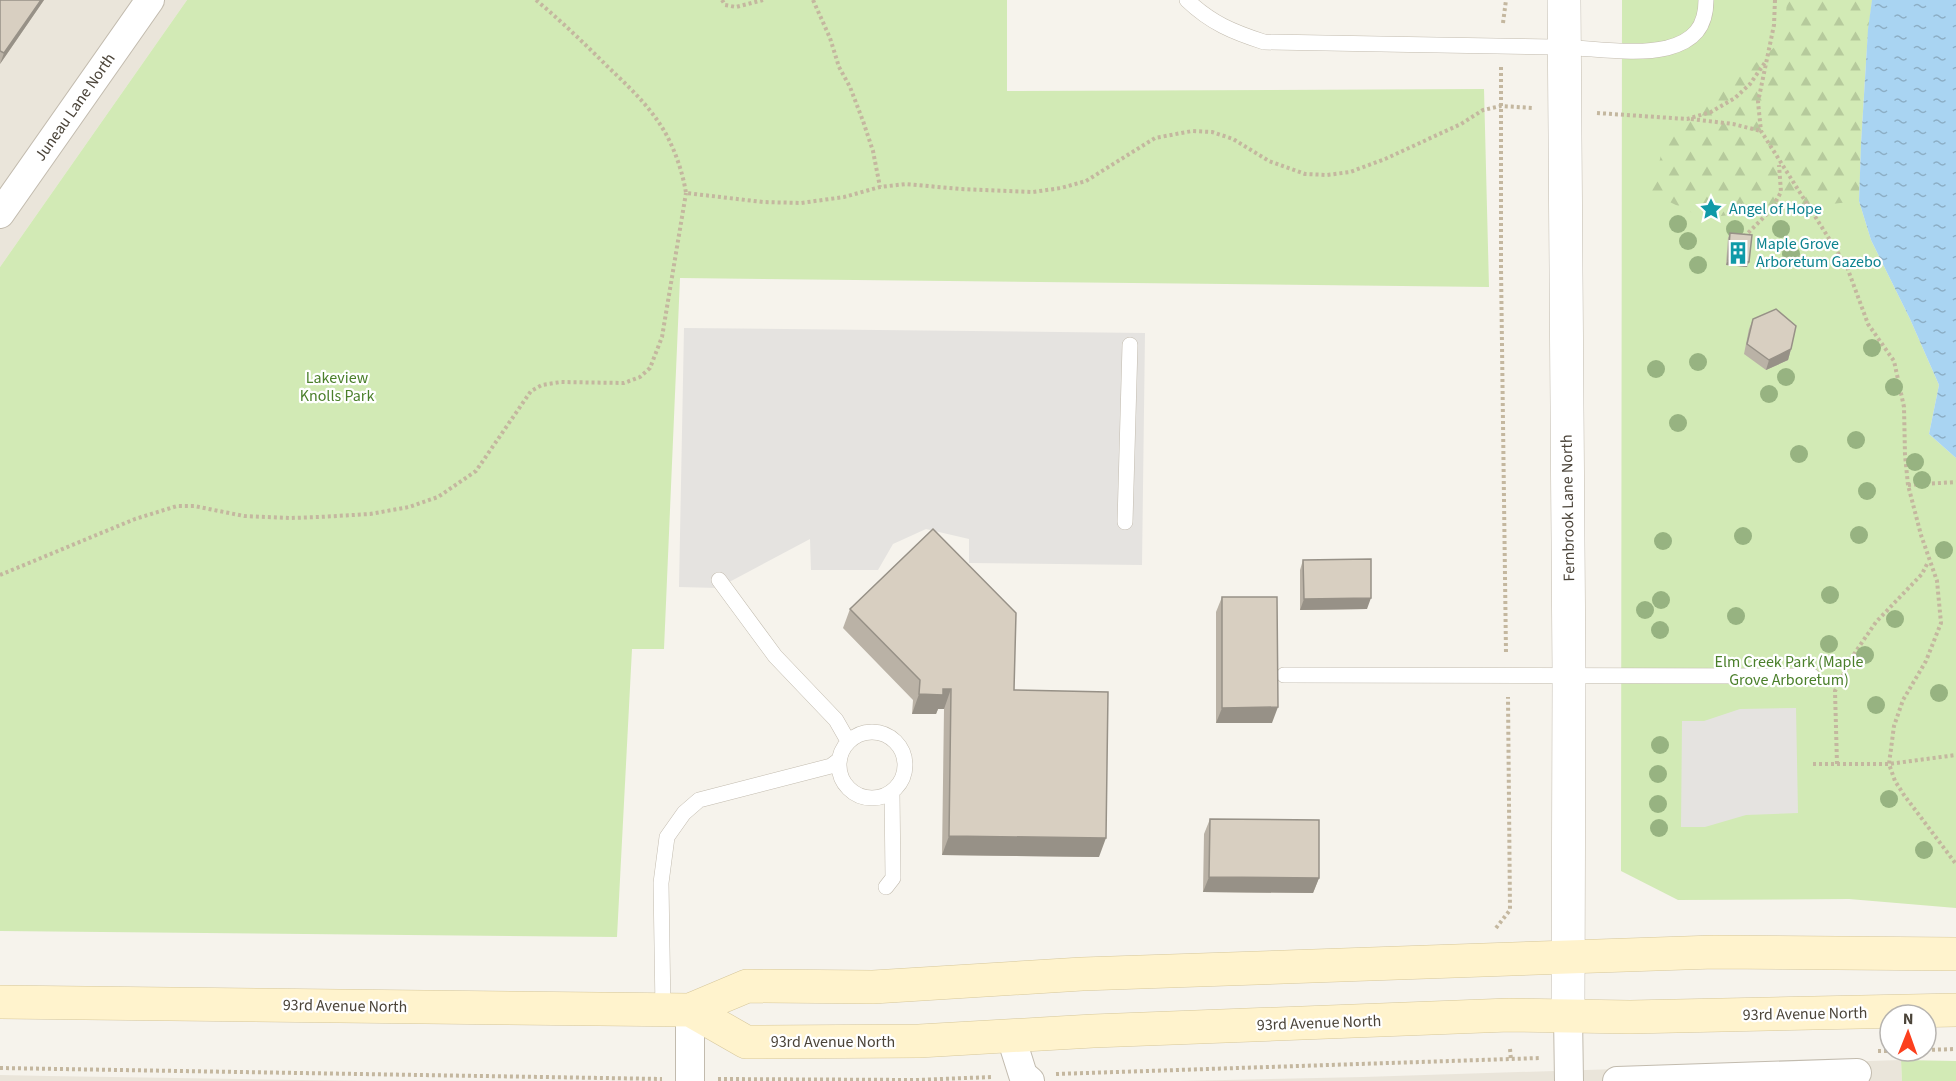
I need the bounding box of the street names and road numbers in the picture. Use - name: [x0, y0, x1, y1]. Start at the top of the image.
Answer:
- street label: Juneau Lane North: [30, 49, 120, 165]
- street label: Fernbrook Lane North: [1556, 434, 1580, 582]
- street label: 93rd Avenue North: [283, 994, 407, 1018]
- street label: 93rd Avenue North: [1743, 1002, 1867, 1026]
- street label: 93rd Avenue North: [1256, 1010, 1382, 1036]
- street label: 93rd Avenue North: [771, 1031, 895, 1053]

